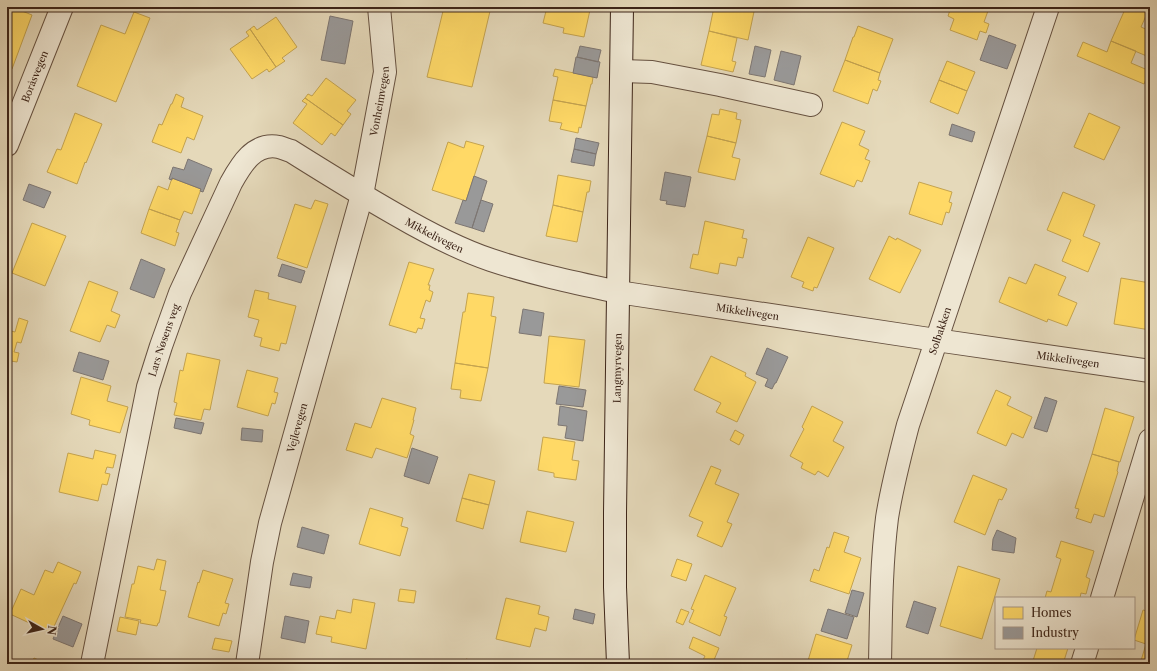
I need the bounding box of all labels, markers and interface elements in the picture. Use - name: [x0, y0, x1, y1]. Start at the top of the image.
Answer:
- street label: Boråsvegen: [19, 48, 51, 104]
- street label: Vonheimvegen: [367, 65, 392, 138]
- street label: Mikkelivegen: [403, 215, 466, 256]
- street label: Lars Nøsens veg: [146, 301, 183, 378]
- street label: Mikkelivegen: [715, 301, 781, 323]
- street label: Solbakken: [926, 305, 954, 356]
- street label: Langmyrvegen: [611, 332, 624, 403]
- street label: Mikkelivegen: [1035, 349, 1101, 371]
- street label: Vejlevegen: [284, 401, 311, 455]
- legend: [995, 597, 1135, 649]
- text: Homes: [1031, 605, 1071, 620]
- north arrow: [22, 609, 62, 649]
- text: N: [44, 625, 59, 637]
- text: Industry: [1031, 625, 1079, 640]

